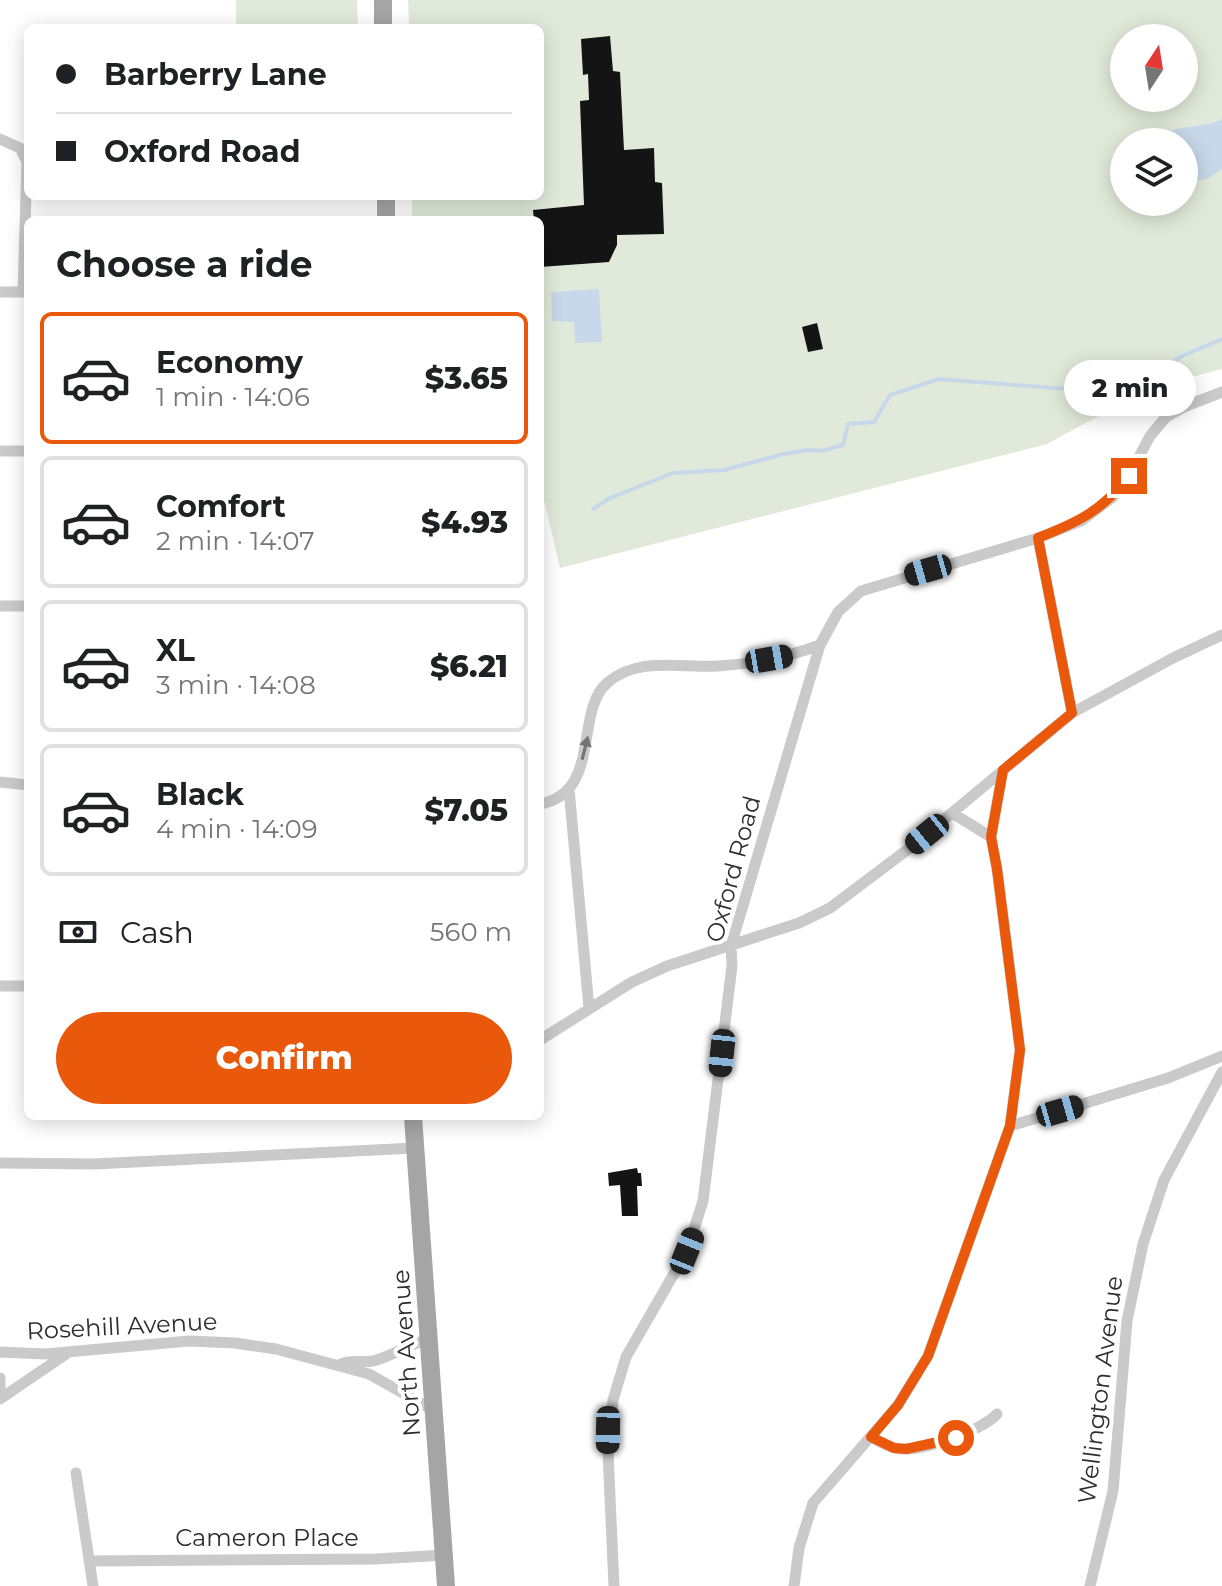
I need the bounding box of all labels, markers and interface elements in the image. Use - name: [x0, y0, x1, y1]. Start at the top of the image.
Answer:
- north arrow: [1110, 24, 1198, 112]
- map controls: [1110, 24, 1198, 216]
- text: Barberry Lane: [104, 56, 327, 93]
- button: layers: [1110, 128, 1198, 216]
- text: Oxford Road: [104, 133, 300, 170]
- text: Choose a ride: [56, 242, 313, 286]
- icon: car: [60, 342, 132, 414]
- text: Economy: [156, 344, 303, 381]
- text: $3.65: [425, 360, 508, 397]
- callout: 2 min: [1063, 360, 1195, 416]
- text: 2 min: [1092, 372, 1168, 404]
- text: 1 min · 14:06: [156, 381, 310, 413]
- route end: [1111, 458, 1147, 494]
- icon: car: [60, 486, 132, 558]
- text: Comfort: [156, 488, 286, 525]
- text: $4.93: [421, 504, 508, 541]
- text: 2 min · 14:07: [156, 525, 314, 557]
- car: [902, 552, 954, 588]
- icon: car: [60, 630, 132, 702]
- text: XL: [156, 632, 195, 669]
- car: [743, 643, 795, 675]
- text: $6.21: [430, 648, 508, 685]
- text: 3 min · 14:08: [156, 669, 316, 701]
- one-way arrow: [579, 735, 591, 760]
- icon: car: [60, 774, 132, 846]
- text: Black: [156, 776, 244, 813]
- text: $7.05: [425, 792, 508, 829]
- street label: Oxford Road: [700, 793, 766, 945]
- car: [901, 810, 953, 858]
- text: 4 min · 14:09: [156, 813, 318, 845]
- icon: cash: [56, 910, 100, 954]
- text: Cash: [120, 914, 194, 951]
- text: 560 m: [430, 916, 512, 948]
- button: Confirm: [56, 1012, 512, 1104]
- car: [708, 1028, 736, 1078]
- car: [1034, 1093, 1086, 1129]
- car: [667, 1224, 707, 1278]
- street label: North Avenue: [386, 1269, 426, 1437]
- street label: Wellington Avenue: [1072, 1274, 1128, 1506]
- street label: Rosehill Avenue: [26, 1307, 218, 1345]
- car: [596, 1406, 620, 1454]
- route start: [938, 1420, 974, 1456]
- street label: Cameron Place: [175, 1523, 359, 1552]

